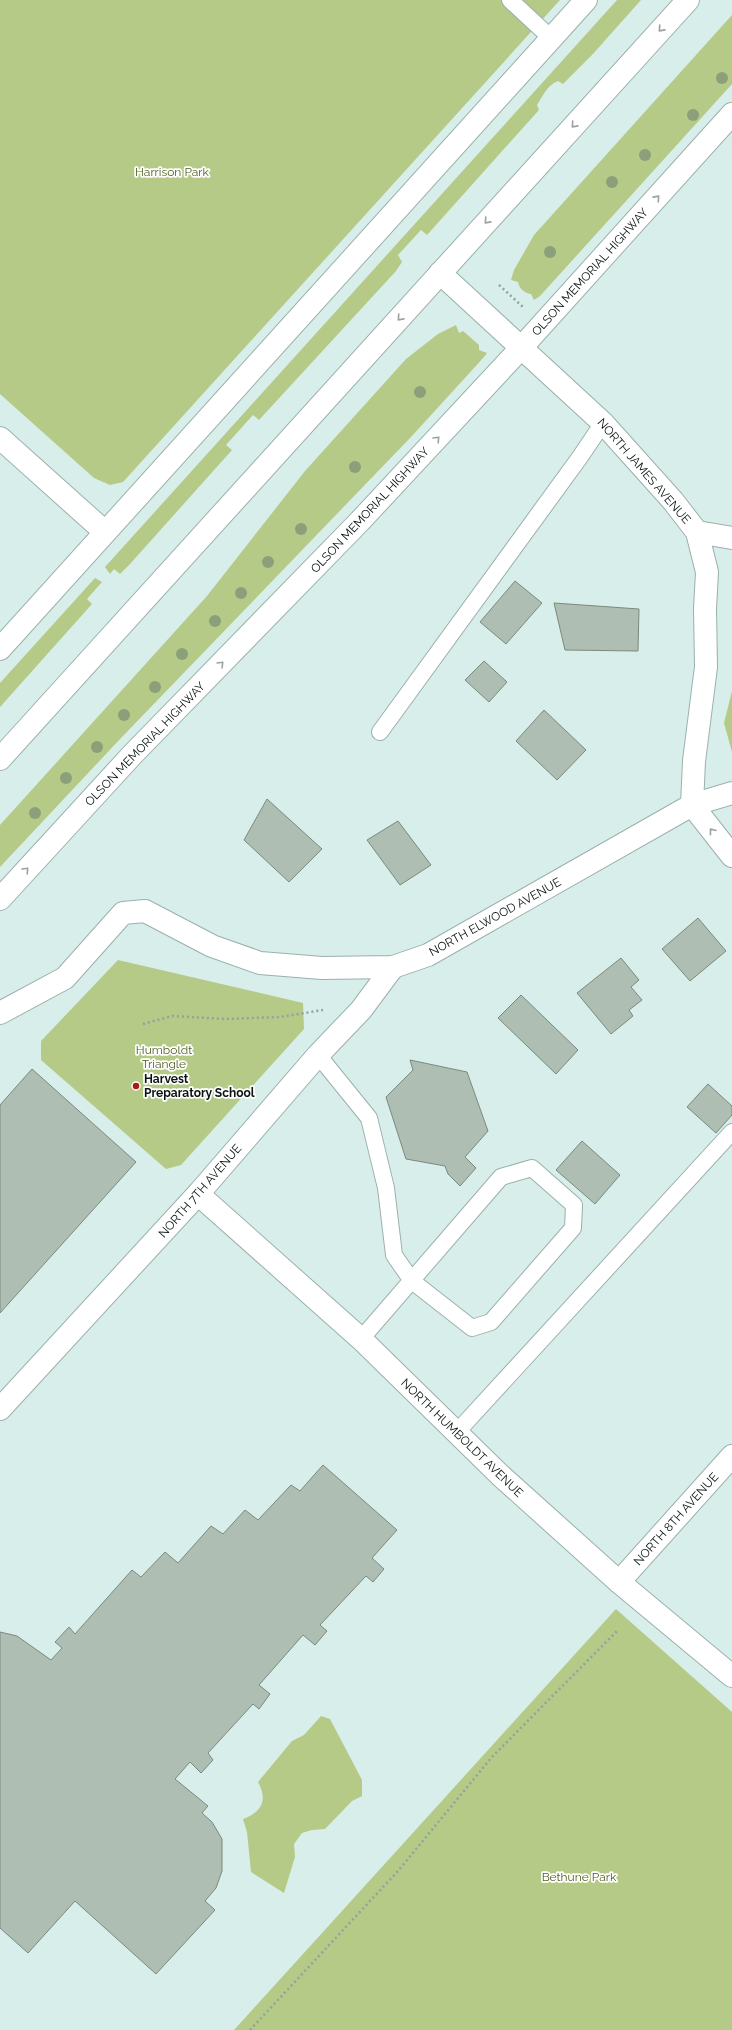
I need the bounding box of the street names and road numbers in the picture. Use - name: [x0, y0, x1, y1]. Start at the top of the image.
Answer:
- street label: OLSON MEMORIAL HIGHWAY: [529, 205, 651, 339]
- street label: NORTH JAMES AVENUE: [594, 416, 694, 526]
- street label: OLSON MEMORIAL HIGHWAY: [308, 444, 432, 576]
- street label: OLSON MEMORIAL HIGHWAY: [82, 679, 208, 809]
- street label: NORTH ELWOOD AVENUE: [427, 875, 563, 959]
- street label: NORTH 7TH AVENUE: [156, 1142, 244, 1240]
- street label: NORTH HUMBOLDT AVENUE: [398, 1376, 526, 1500]
- street label: NORTH 8TH AVENUE: [631, 1470, 721, 1568]

